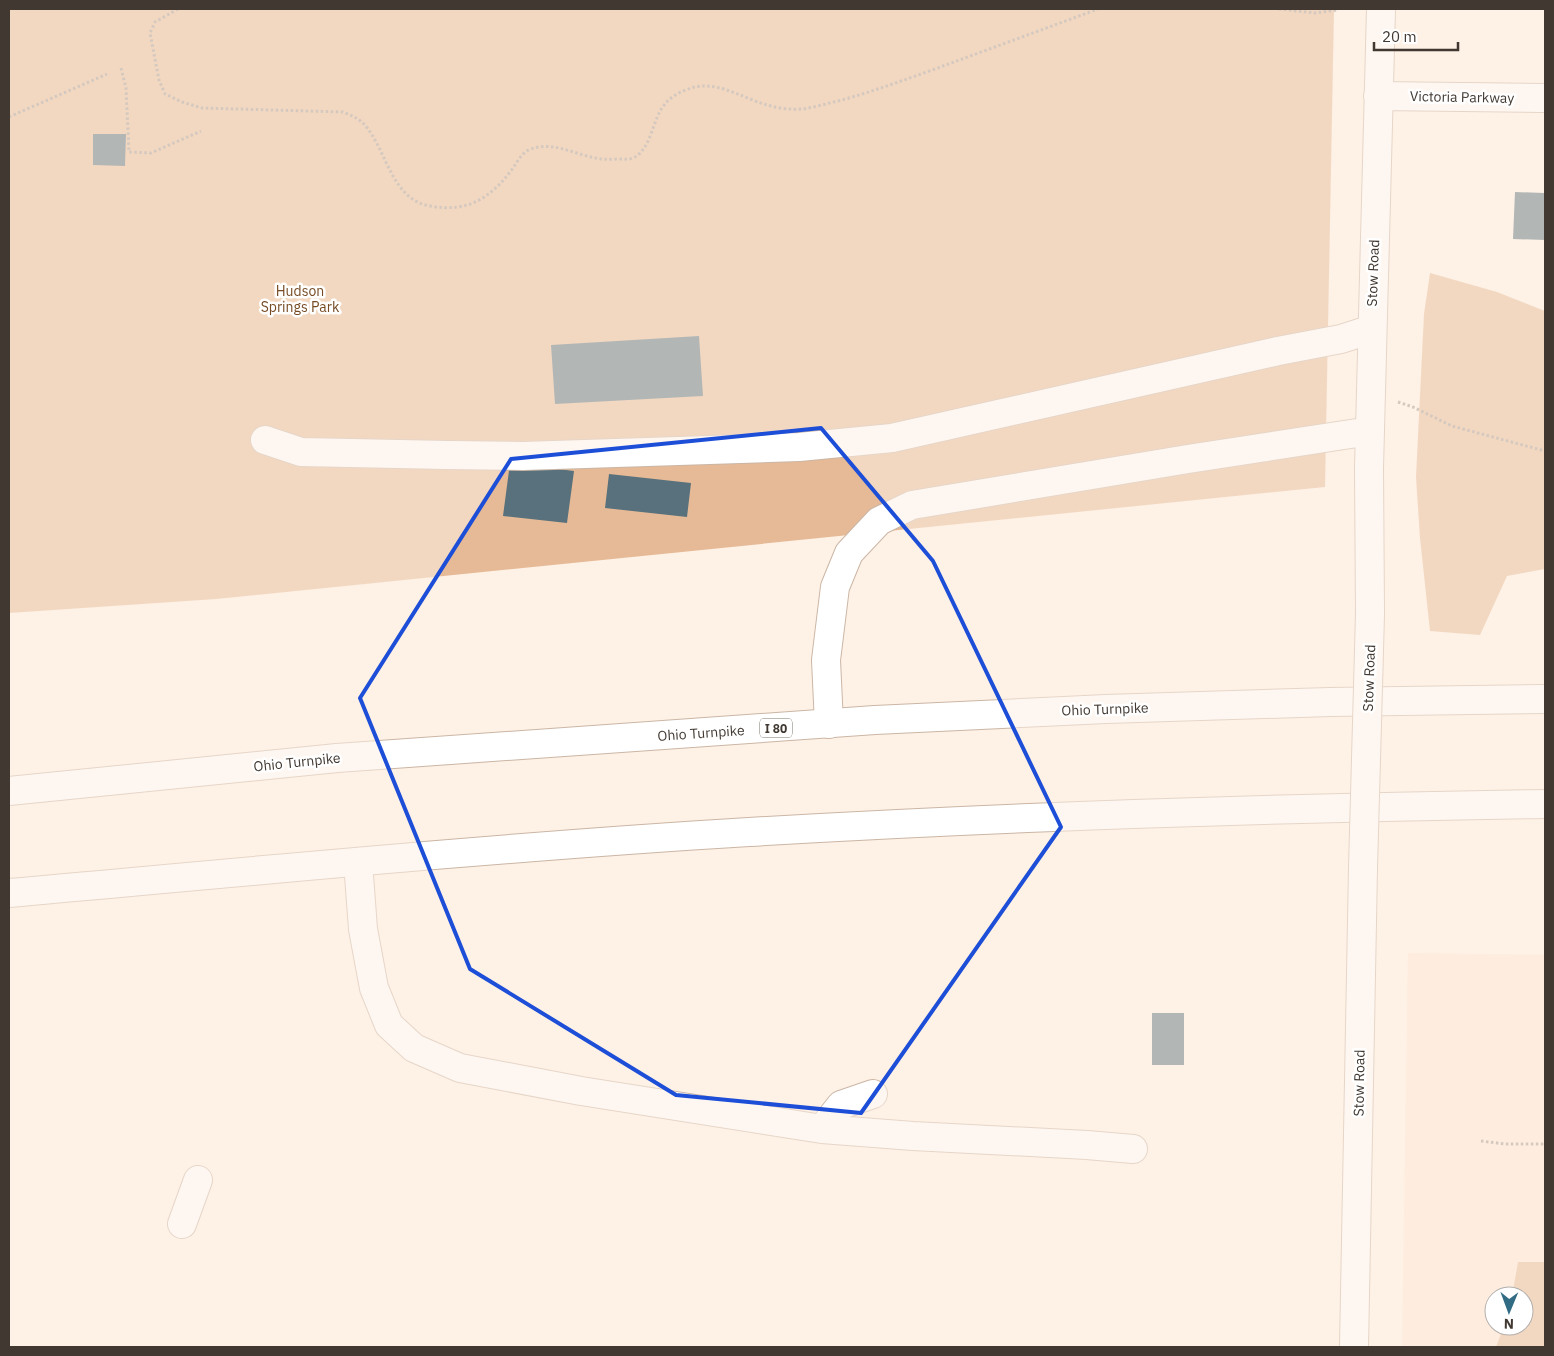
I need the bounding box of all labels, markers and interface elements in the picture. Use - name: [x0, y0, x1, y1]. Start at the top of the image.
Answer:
- scale bar: [1374, 20, 1458, 52]
- text: 20 m: [1382, 27, 1417, 46]
- street label: Victoria Parkway: [1410, 87, 1514, 107]
- street label: Stow Road: [1363, 239, 1383, 307]
- park label: Hudson Springs Park: [261, 282, 340, 316]
- street label: Stow Road: [1359, 644, 1379, 712]
- street label: Ohio Turnpike: [1061, 698, 1149, 720]
- road number: I 80: [760, 718, 792, 738]
- street label: Ohio Turnpike: [657, 721, 745, 745]
- street label: Ohio Turnpike: [253, 748, 342, 776]
- street label: Stow Road: [1349, 1049, 1369, 1117]
- north arrow: [1484, 1286, 1534, 1336]
- text: N: [1504, 1315, 1514, 1333]

